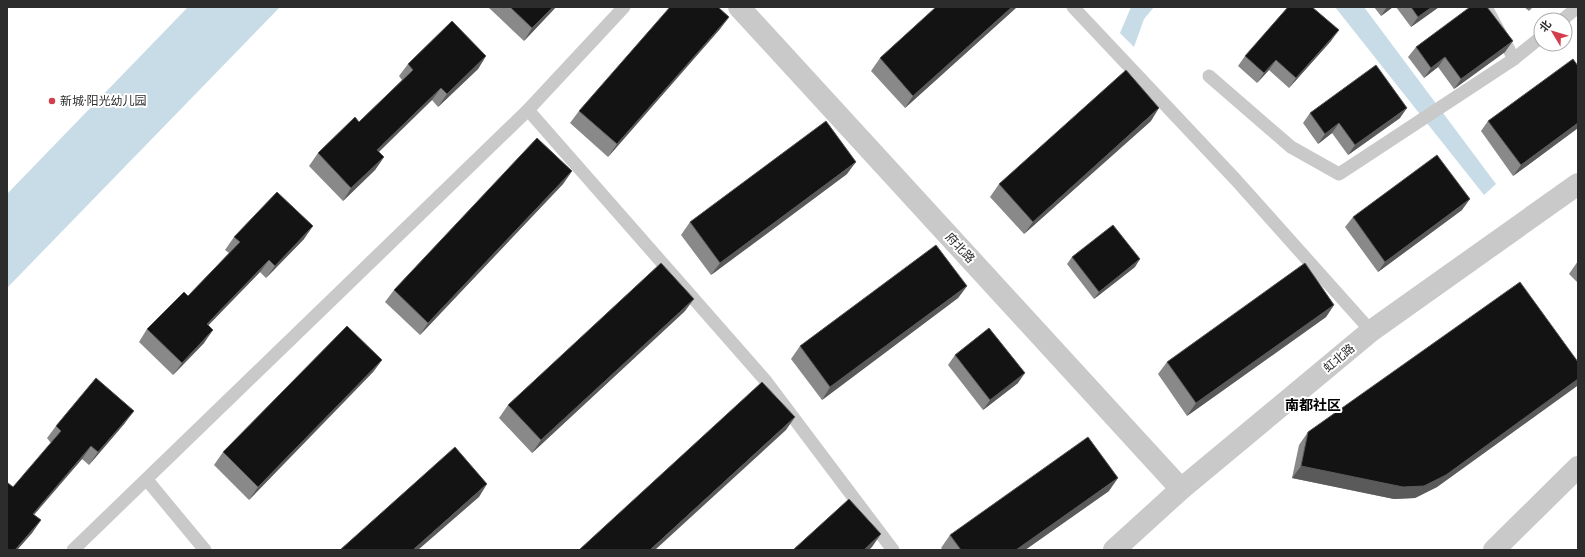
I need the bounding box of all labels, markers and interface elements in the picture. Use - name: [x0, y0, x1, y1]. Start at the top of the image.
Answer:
- north arrow: [1533, 12, 1573, 52]
- text: 北: [1535, 17, 1555, 35]
- place label: 新城·阳光幼儿园: [60, 92, 147, 109]
- marker: 新城·阳光幼儿园: [47, 96, 57, 106]
- street label: 府北路: [942, 229, 979, 267]
- street label: 虹北路: [1319, 340, 1358, 376]
- district label: 南都社区: [1285, 395, 1341, 415]

